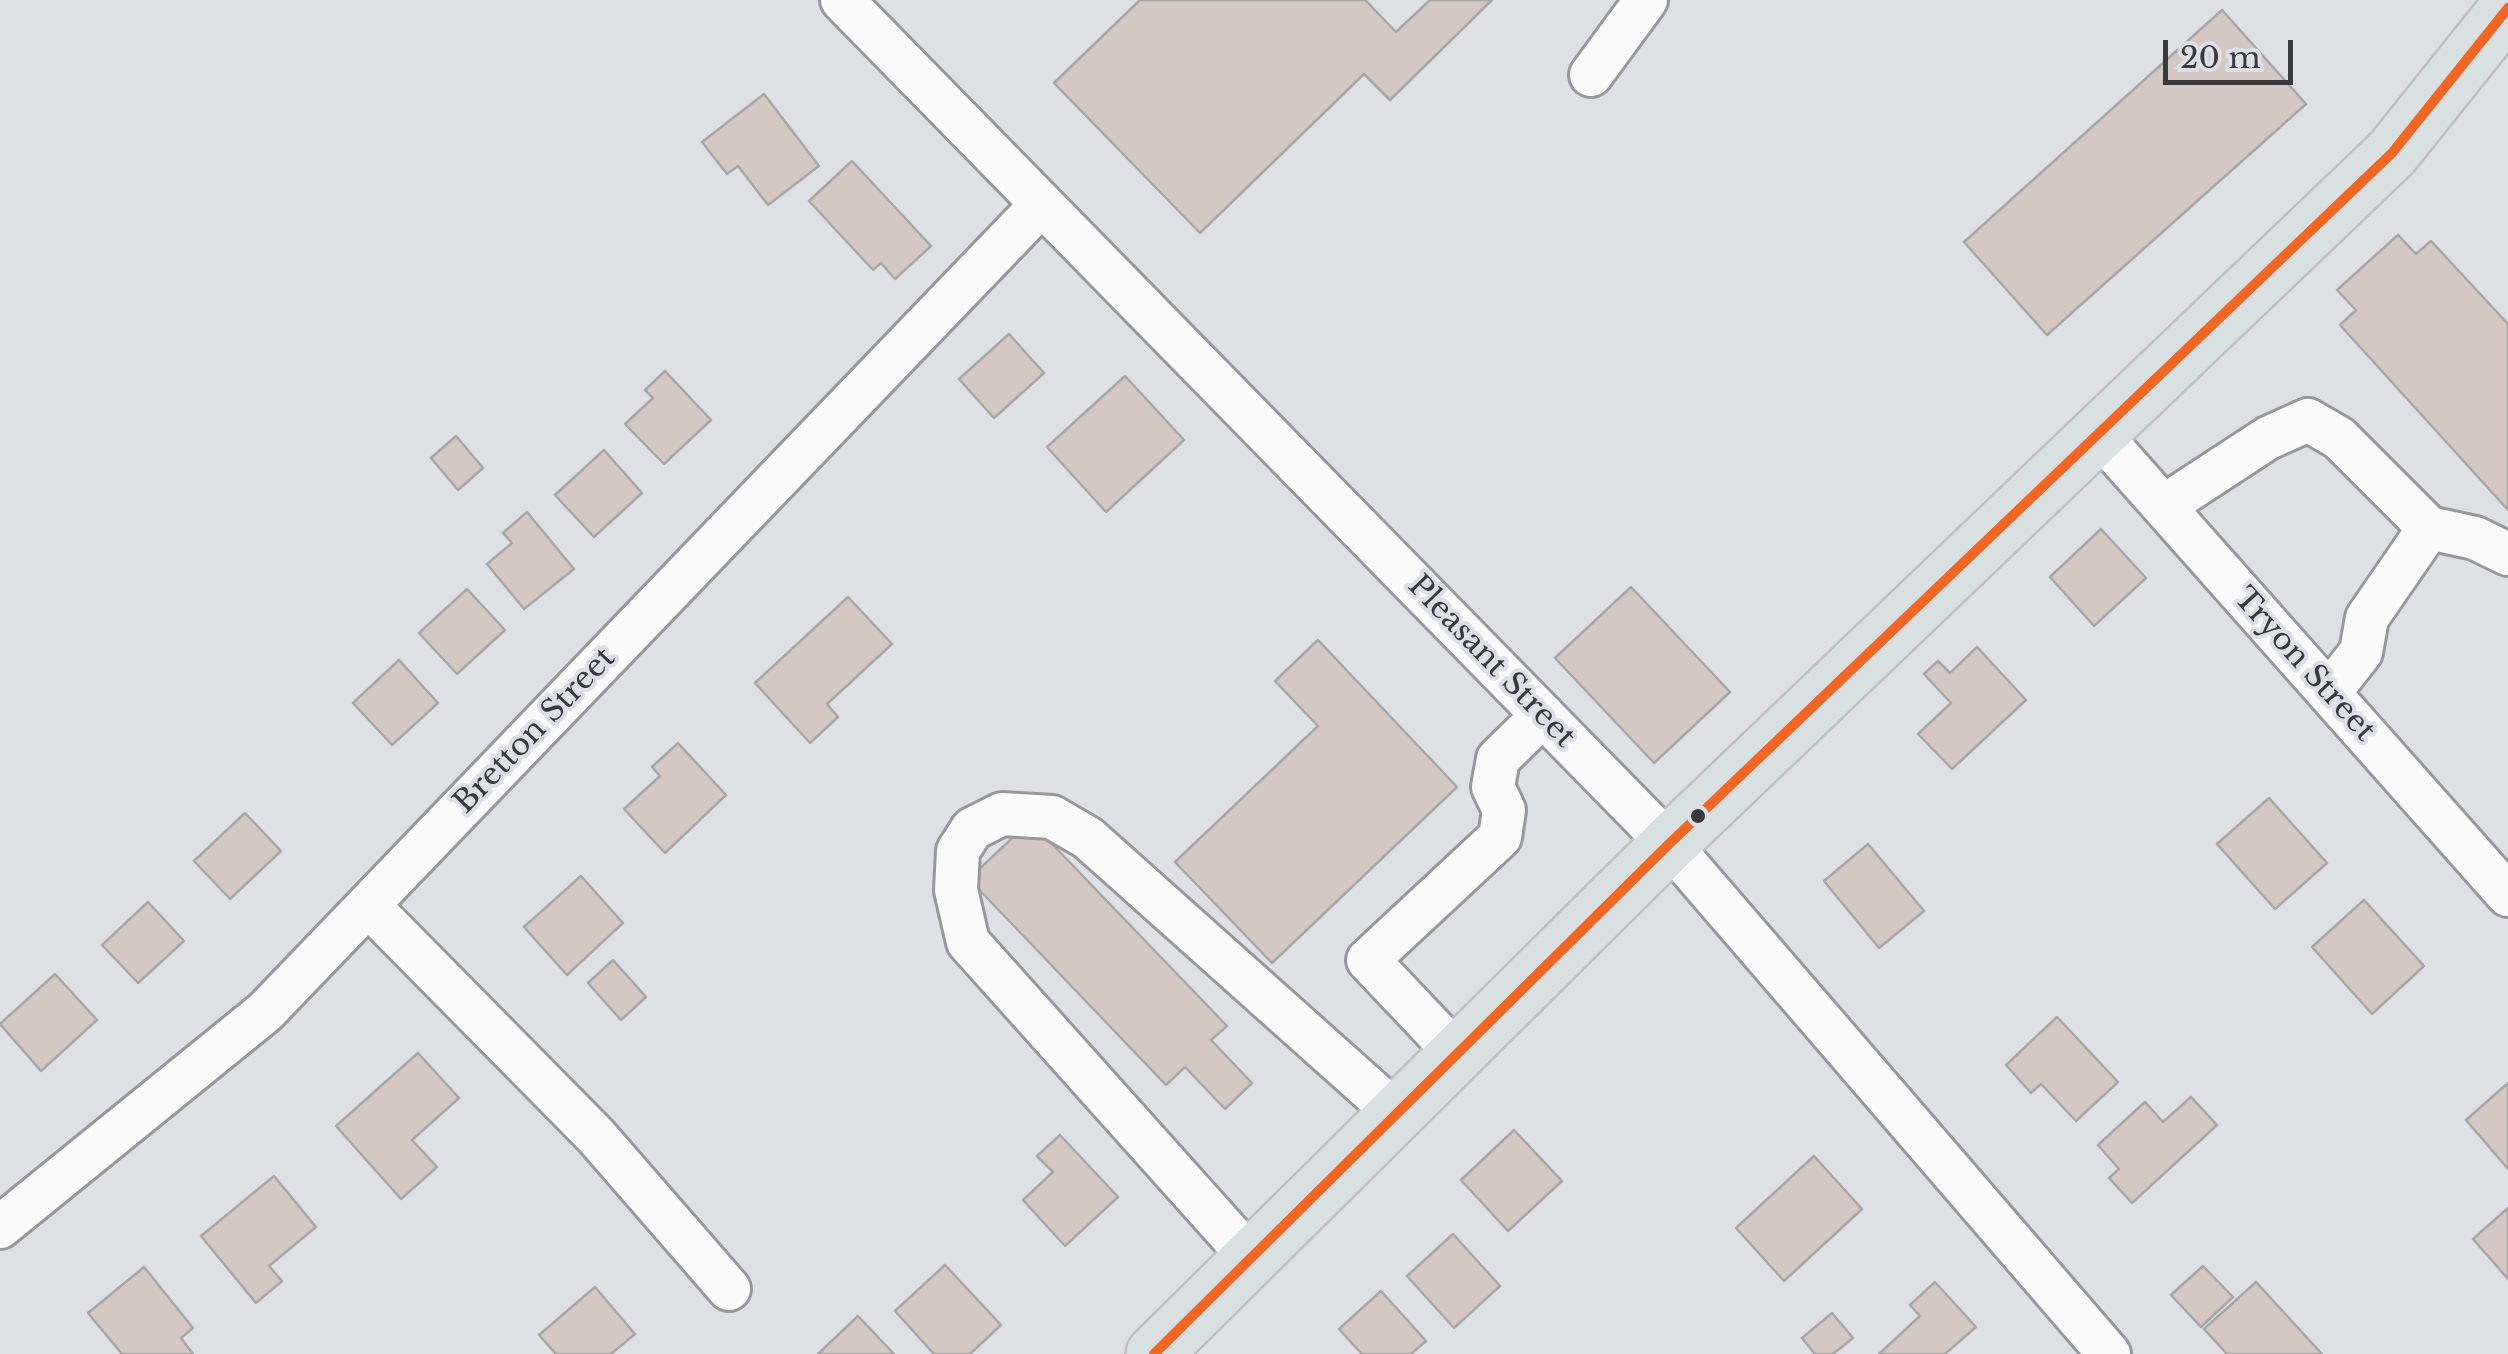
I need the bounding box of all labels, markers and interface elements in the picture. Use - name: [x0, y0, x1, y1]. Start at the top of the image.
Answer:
- scale bar: [2168, 20, 2298, 82]
- text: 20 m: [2180, 39, 2261, 76]
- street label: Pleasant Street: [1400, 568, 1582, 756]
- street label: Tryon Street: [2226, 581, 2382, 749]
- street label: Bretton Street: [447, 641, 623, 821]
- unlabelled marker: [1688, 806, 1708, 826]

